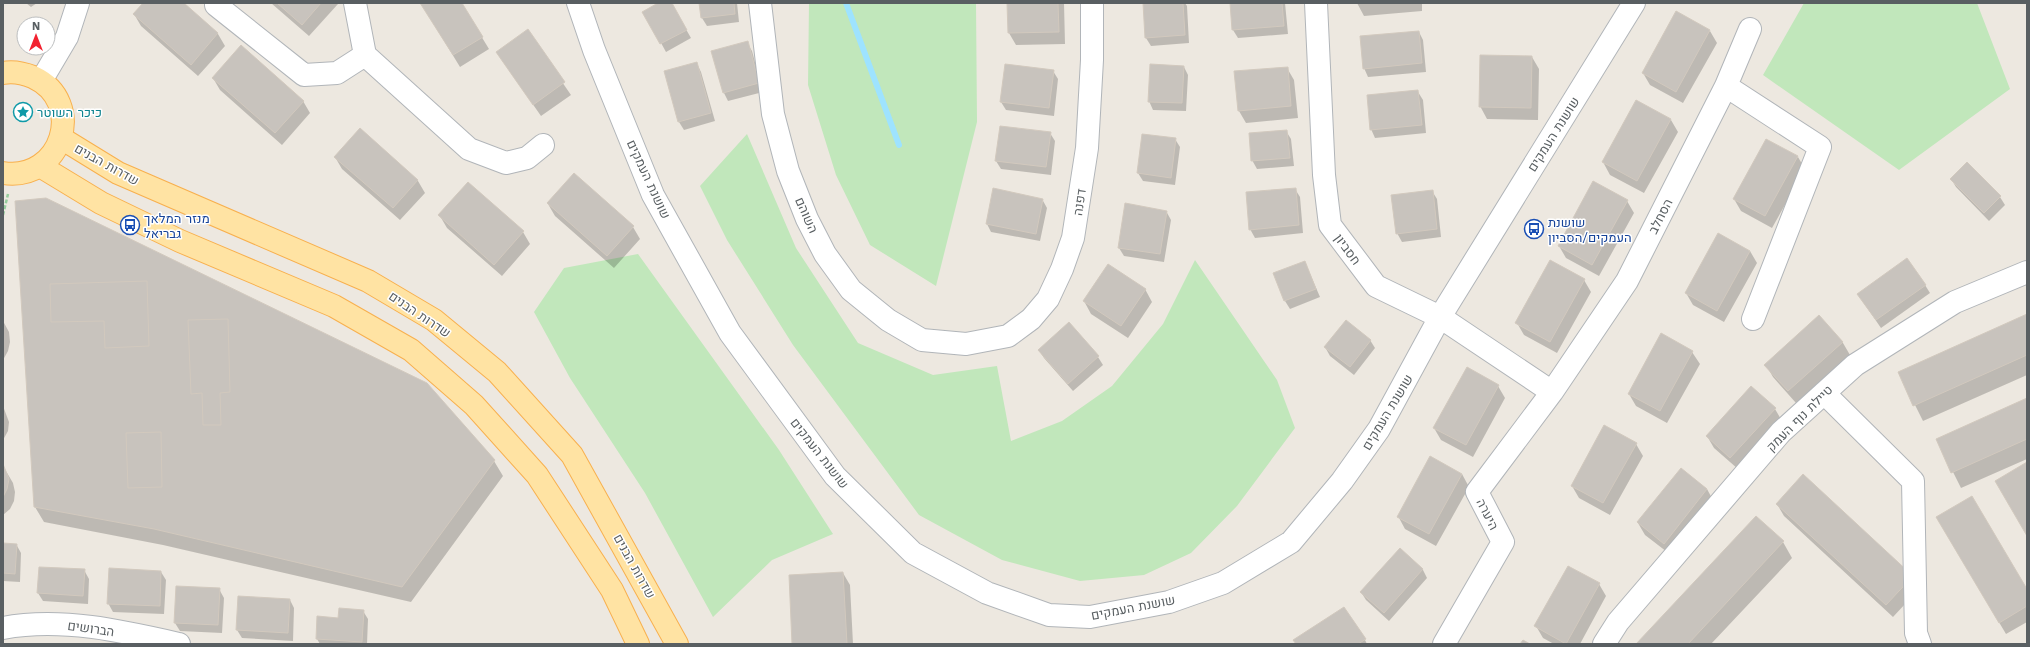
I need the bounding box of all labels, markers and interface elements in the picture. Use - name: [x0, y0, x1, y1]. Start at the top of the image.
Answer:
- north arrow: [16, 16, 56, 56]
- text: N: [32, 20, 40, 33]
- street label: שושנת העמקים: [1524, 94, 1582, 174]
- place icon: כיכר השוטר: [12, 101, 34, 123]
- place label: כיכר השוטר: [37, 105, 102, 120]
- street label: שושנת העמקים: [624, 137, 673, 221]
- street label: שדרות הבנים: [72, 141, 142, 188]
- street label: דפנה: [1070, 187, 1089, 217]
- street label: השוהם: [792, 195, 821, 235]
- street label: הסחלב: [1645, 196, 1676, 236]
- place label: מנזר המלאך גבריאל: [144, 211, 210, 241]
- bus stop icon: מנזר המלאך גבריאל: [119, 214, 141, 236]
- place label: שושנת העמקים/הסביון: [1548, 215, 1632, 245]
- bus stop icon: שושנת העמקים/הסביון: [1523, 218, 1545, 240]
- street label: חסביון: [1331, 231, 1364, 268]
- street label: שדרות הבנים: [386, 288, 453, 341]
- street label: שושנת העמקים: [1359, 372, 1416, 453]
- street label: טיילת נוף העמק: [1763, 382, 1836, 455]
- street label: שושנת העמקים: [787, 415, 852, 492]
- street label: היערה: [1473, 496, 1502, 532]
- street label: שדרות הבנים: [611, 531, 658, 601]
- street label: שושנת העמקים: [1090, 592, 1176, 623]
- street label: הברושים: [67, 618, 115, 639]

